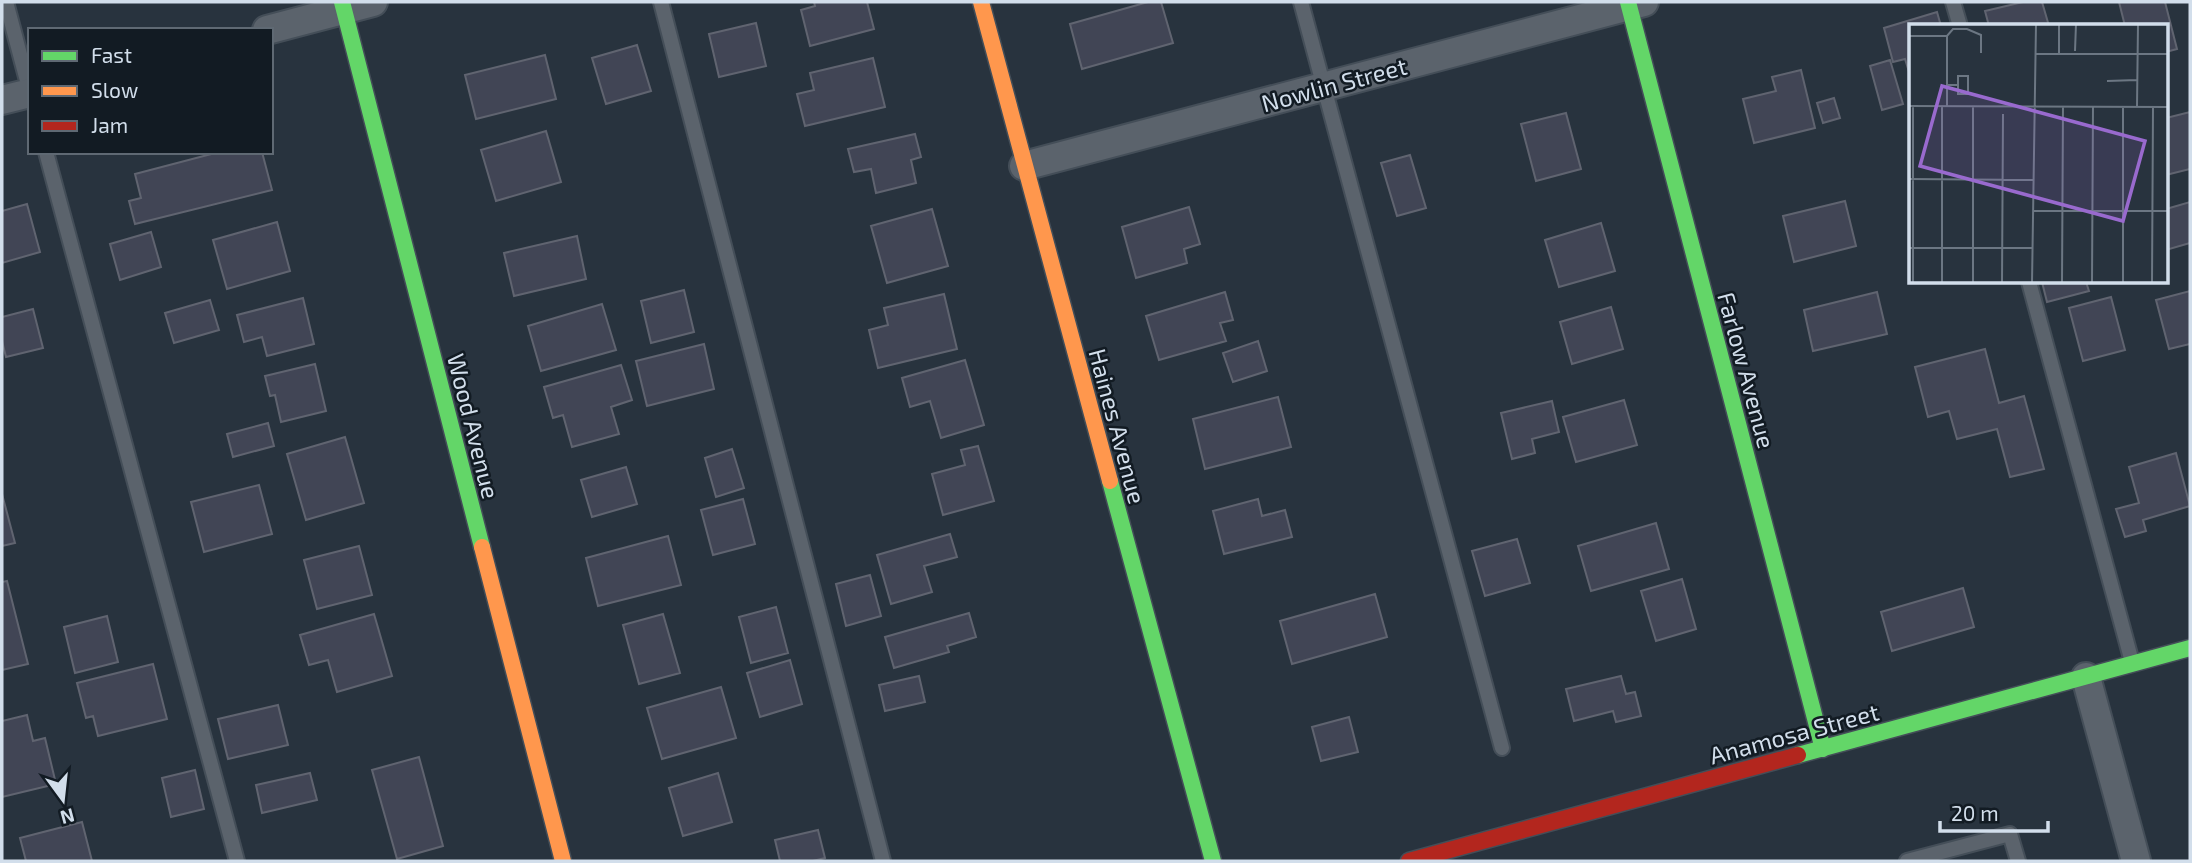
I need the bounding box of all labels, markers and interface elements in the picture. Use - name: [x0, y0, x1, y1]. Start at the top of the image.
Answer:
- inset map: [1909, 24, 2168, 284]
- legend: [28, 28, 273, 154]
- text: Fast: [91, 42, 132, 67]
- street label: Nowlin Street: [1258, 51, 1410, 117]
- text: Slow: [91, 77, 138, 102]
- text: Jam: [91, 112, 128, 137]
- street label: Farlow Avenue: [1712, 289, 1782, 451]
- street label: Haines Avenue: [1083, 345, 1153, 507]
- street label: Wood Avenue: [442, 350, 506, 502]
- street label: Anamosa Street: [1706, 696, 1882, 770]
- north arrow: [28, 765, 98, 835]
- scale bar: [1940, 790, 2048, 834]
- text: 20 m: [1951, 800, 1999, 825]
- text: N: [58, 804, 77, 830]

